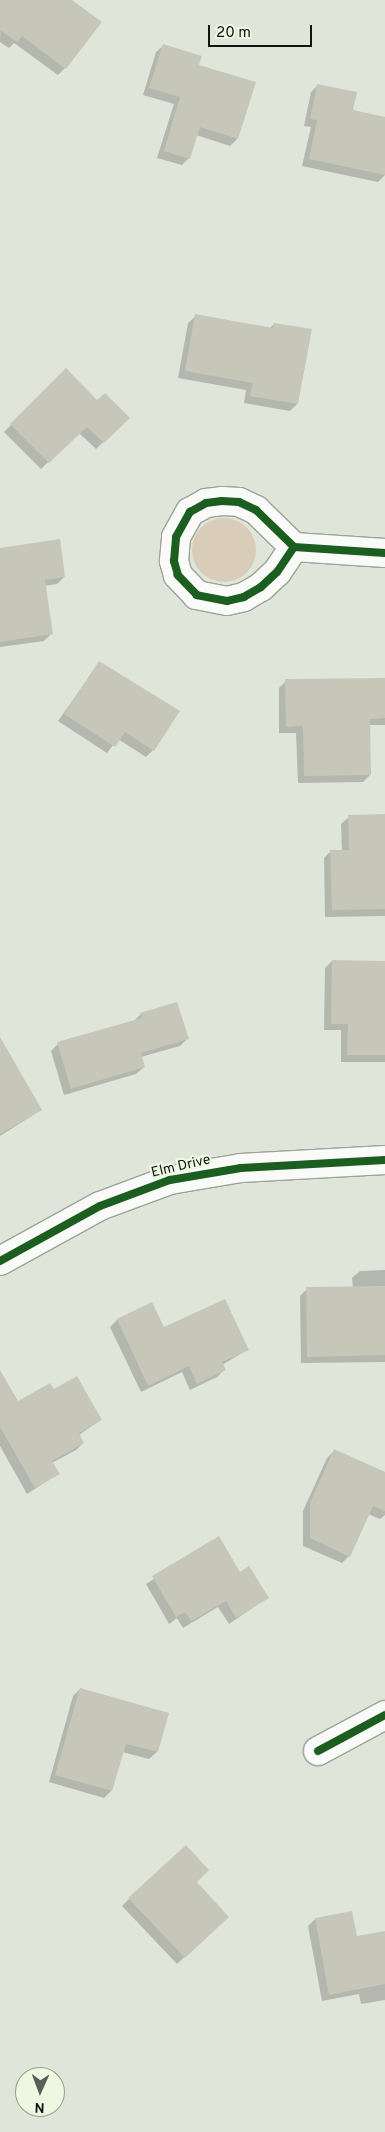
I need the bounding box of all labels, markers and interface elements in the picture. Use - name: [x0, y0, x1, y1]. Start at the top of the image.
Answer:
- scale bar: [210, 15, 314, 47]
- text: 20 m: [216, 24, 251, 43]
- street label: Elm Drive: [150, 1152, 212, 1182]
- north arrow: [15, 2067, 65, 2117]
- text: N: [34, 2098, 45, 2115]

